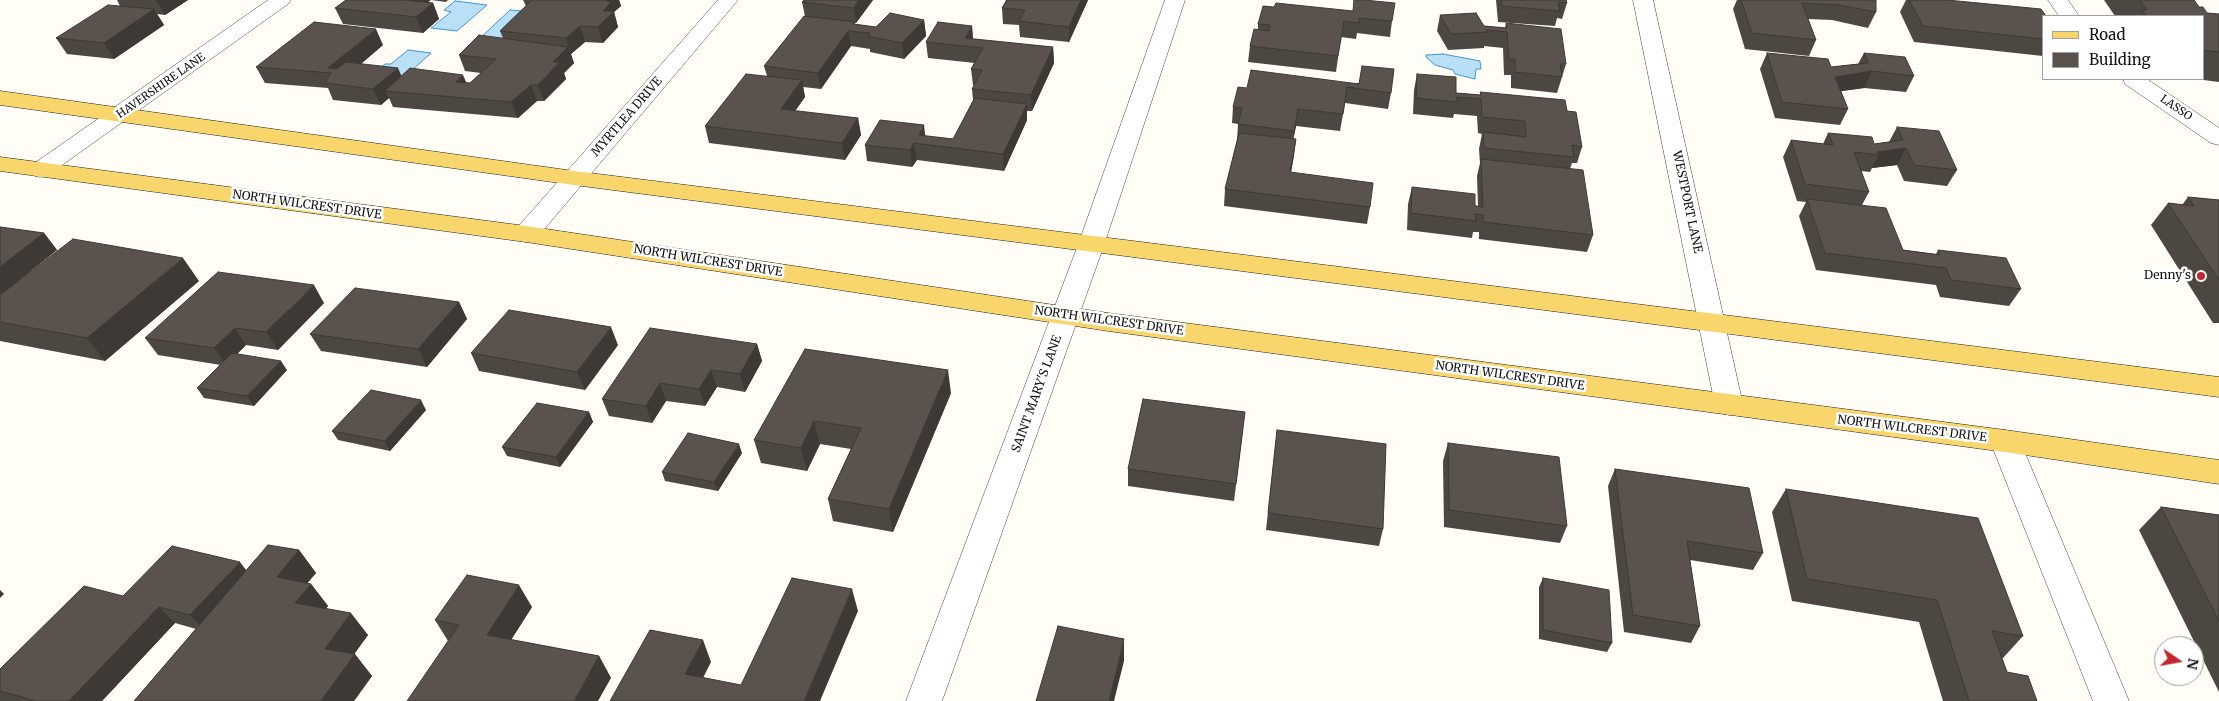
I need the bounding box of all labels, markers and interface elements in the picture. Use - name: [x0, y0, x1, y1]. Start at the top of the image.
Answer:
- legend: [2042, 15, 2204, 80]
- text: Road: [2089, 25, 2125, 44]
- text: Building: [2089, 50, 2151, 69]
- street label: HAVERSHIRE LANE: [114, 51, 208, 121]
- street label: MYRTLEA DRIVE: [589, 74, 665, 160]
- street label: LASSO: [2157, 93, 2195, 123]
- street label: WESTPORT LANE: [1669, 150, 1705, 254]
- street label: NORTH WILCREST DRIVE: [232, 187, 382, 223]
- street label: NORTH WILCREST DRIVE: [633, 242, 783, 280]
- place label: Denny's: [2144, 269, 2191, 283]
- marker: Denny's: [2195, 270, 2207, 282]
- street label: NORTH WILCREST DRIVE: [1034, 303, 1184, 339]
- street label: SAINT MARY'S LANE: [1009, 333, 1065, 455]
- street label: NORTH WILCREST DRIVE: [1435, 358, 1585, 394]
- street label: NORTH WILCREST DRIVE: [1836, 413, 1988, 445]
- north arrow: [2154, 636, 2204, 686]
- text: N: [2183, 657, 2203, 671]

